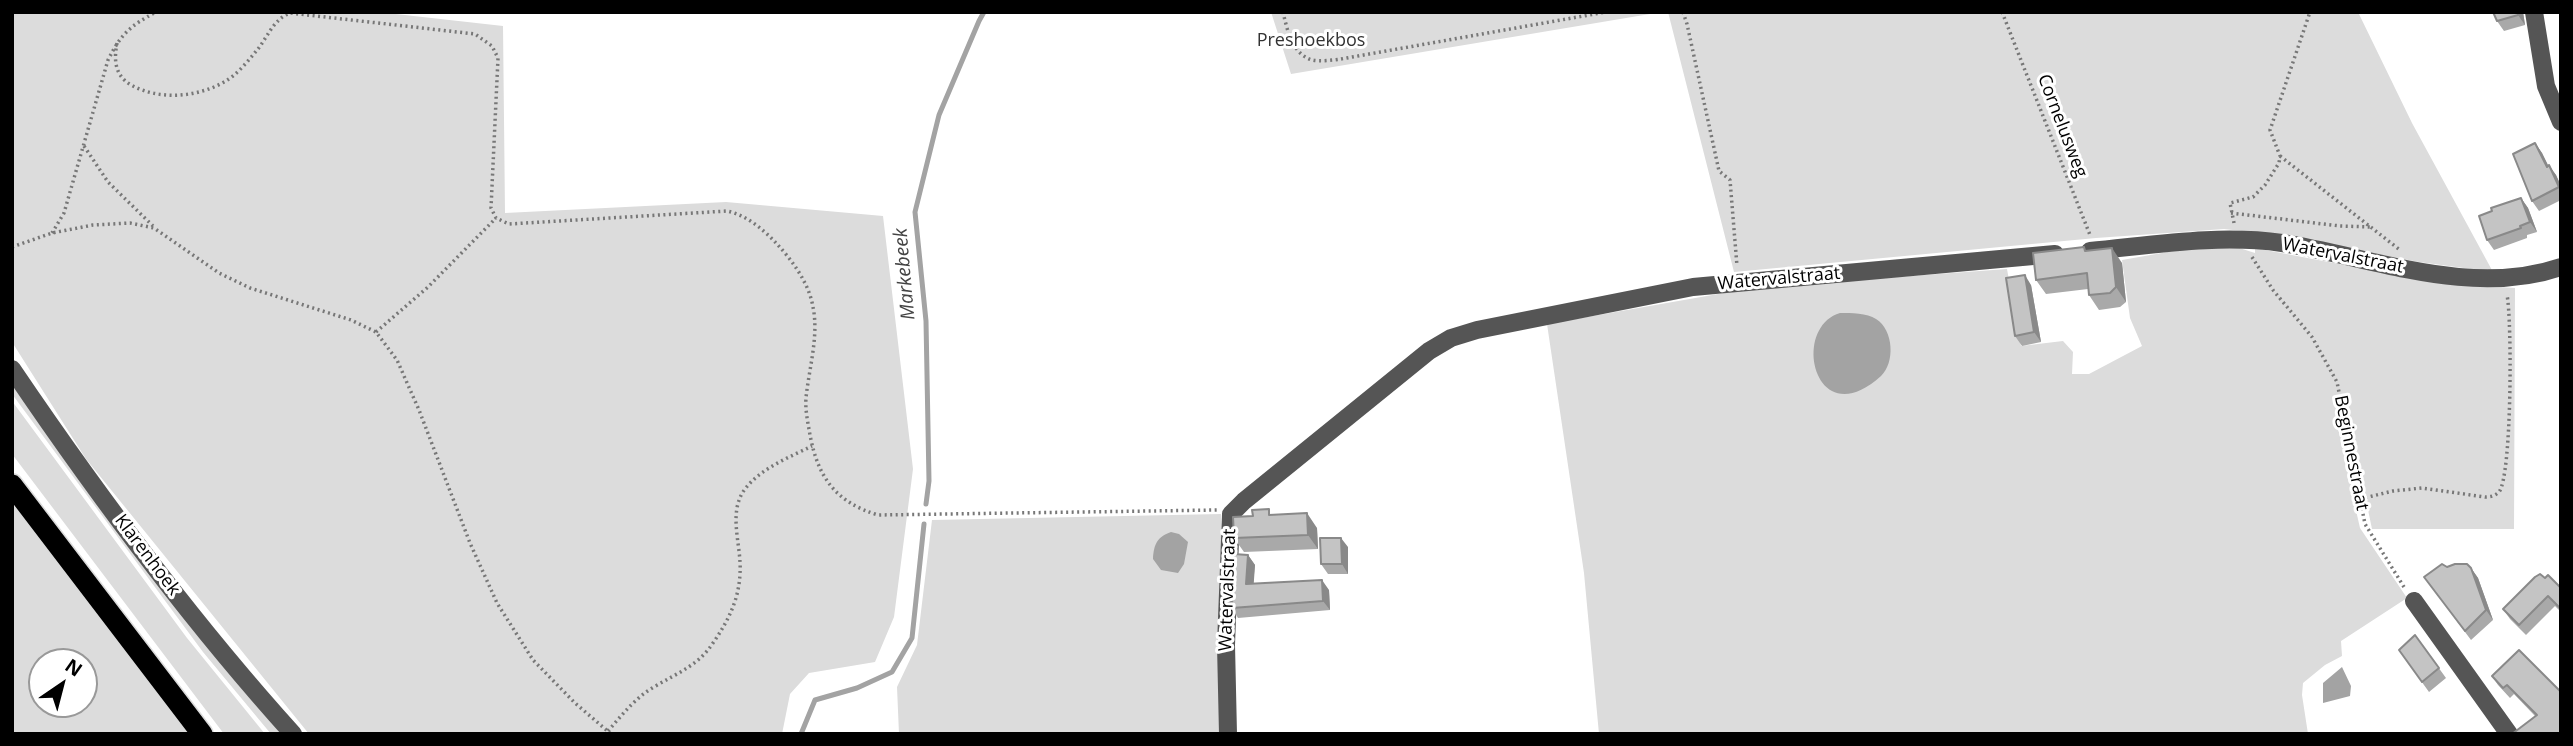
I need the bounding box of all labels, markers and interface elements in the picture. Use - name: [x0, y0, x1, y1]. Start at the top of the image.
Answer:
- park label: Preshoekbos: [1257, 30, 1365, 52]
- street label: Cornelusweg: [2032, 71, 2092, 181]
- water label: Markebeek: [890, 227, 920, 321]
- street label: Watervalstraat: [2281, 234, 2405, 278]
- street label: Watervalstraat: [1717, 263, 1841, 295]
- street label: Beginnestraat: [2329, 394, 2373, 512]
- street label: Klarenhoek: [110, 510, 184, 600]
- street label: Watervalstraat: [1215, 528, 1241, 652]
- north arrow: [28, 648, 98, 718]
- text: N: [60, 652, 88, 683]

